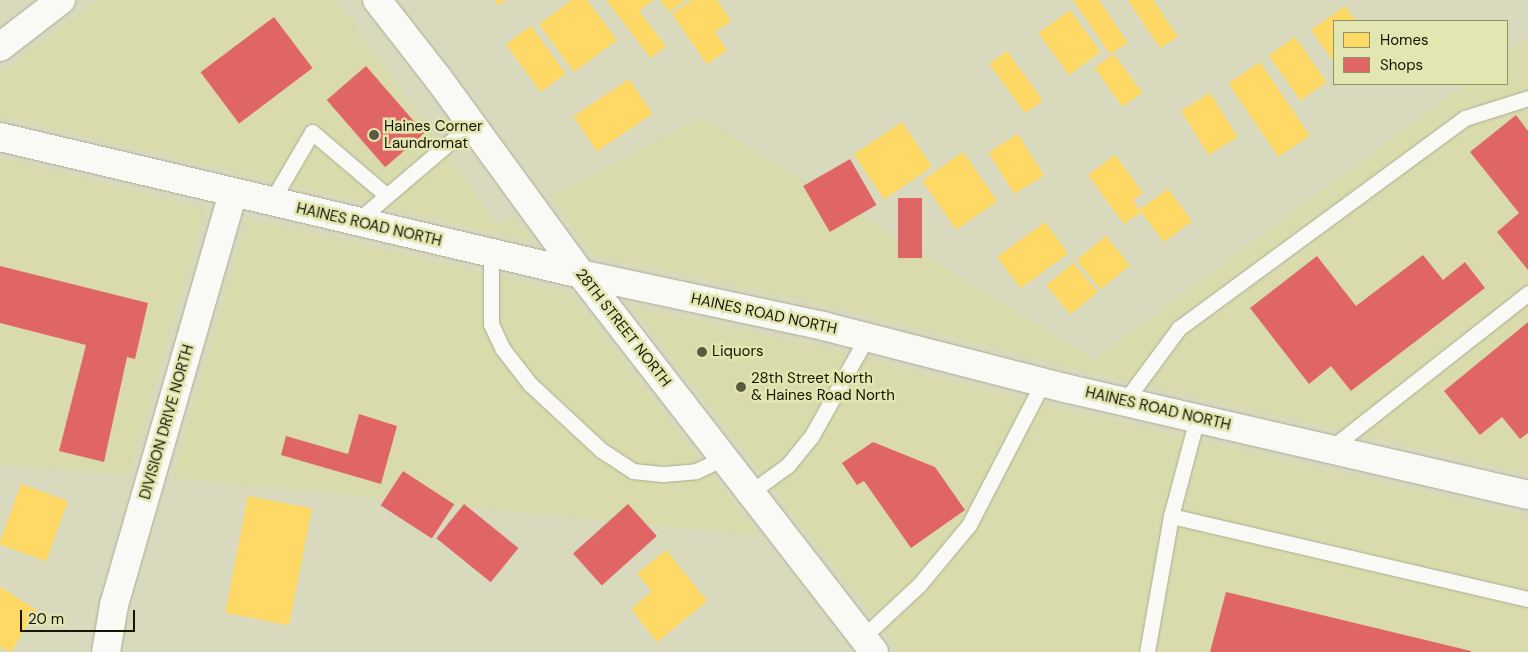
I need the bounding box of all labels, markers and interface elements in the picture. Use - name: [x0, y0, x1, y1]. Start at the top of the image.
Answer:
- legend: [1333, 20, 1508, 85]
- text: Homes: [1380, 30, 1429, 50]
- text: Shops: [1380, 55, 1423, 75]
- place label: Haines Corner Laundromat: [384, 117, 483, 152]
- marker: Haines Corner Laundromat: [368, 129, 380, 141]
- street label: HAINES ROAD NORTH: [294, 199, 444, 251]
- street label: 28TH STREET NORTH: [572, 266, 674, 390]
- street label: HAINES ROAD NORTH: [689, 290, 839, 338]
- street label: DIVISION DRIVE NORTH: [136, 342, 198, 502]
- place label: Liquors: [712, 343, 763, 361]
- marker: Liquors: [696, 346, 708, 358]
- place label: 28th Street North & Haines Road North: [751, 369, 895, 404]
- marker: 28th Street North & Haines Road North: [735, 381, 747, 393]
- street label: HAINES ROAD NORTH: [1083, 383, 1233, 435]
- scale bar: [22, 600, 138, 632]
- text: 20 m: [28, 609, 64, 629]

